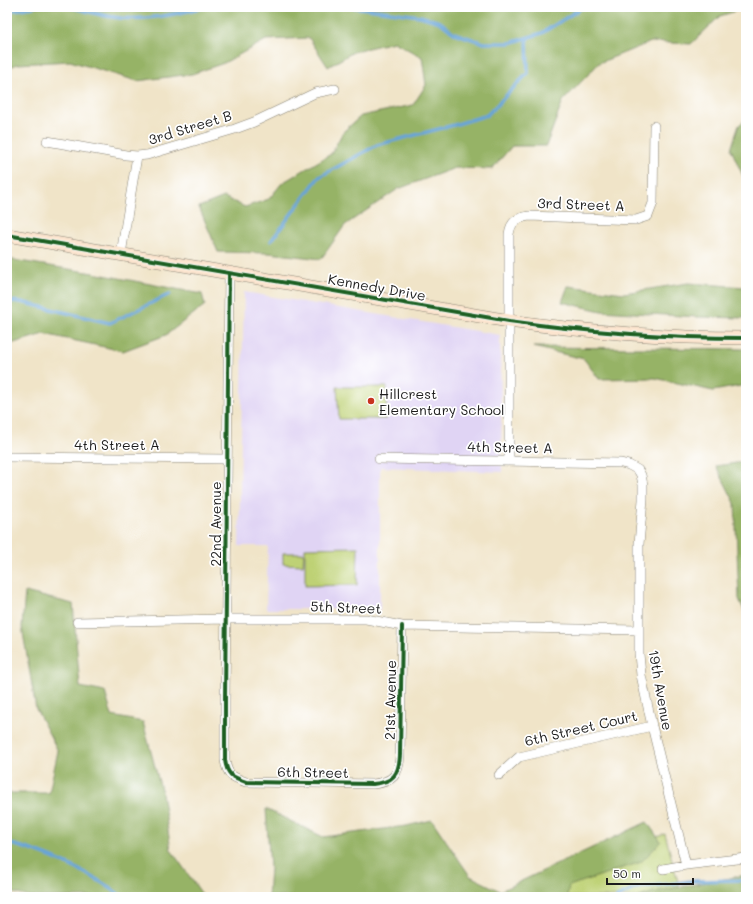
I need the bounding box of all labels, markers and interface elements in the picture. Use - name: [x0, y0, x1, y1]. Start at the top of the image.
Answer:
- street label: 3rd Street B: [146, 105, 234, 149]
- street label: 3rd Street A: [537, 193, 625, 215]
- street label: Kennedy Drive: [327, 269, 427, 305]
- place label: Hillcrest Elementary School: [379, 384, 505, 419]
- marker: Hillcrest Elementary School: [366, 396, 376, 406]
- street label: 4th Street A: [74, 435, 160, 454]
- street label: 4th Street A: [467, 437, 553, 457]
- street label: 22nd Avenue: [206, 481, 225, 567]
- street label: 5th Street: [310, 596, 382, 618]
- street label: 19th Avenue: [645, 648, 677, 732]
- street label: 21st Avenue: [380, 660, 400, 740]
- street label: 6th Street Court: [523, 706, 639, 750]
- street label: 6th Street: [277, 762, 349, 782]
- scale bar: [607, 860, 693, 886]
- text: 50 m: [613, 865, 641, 881]

